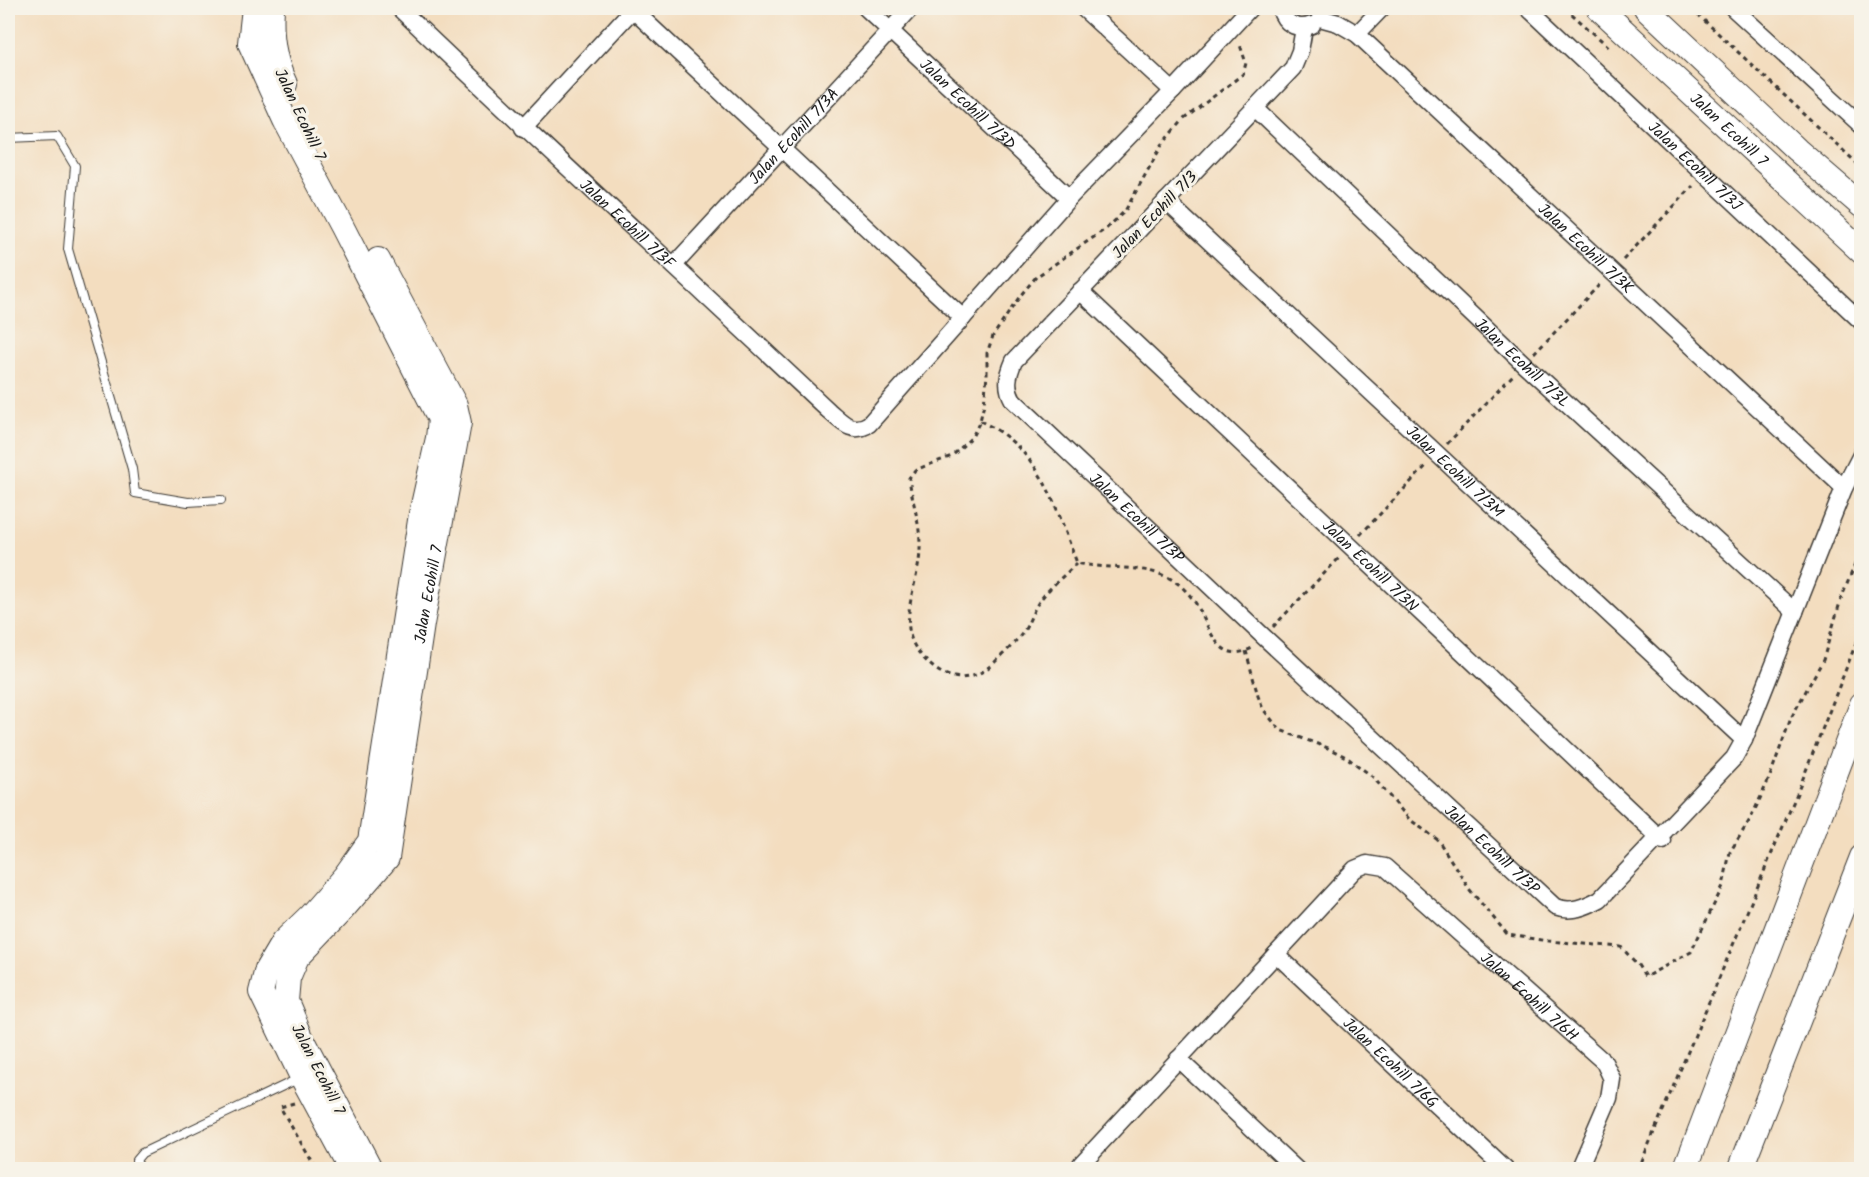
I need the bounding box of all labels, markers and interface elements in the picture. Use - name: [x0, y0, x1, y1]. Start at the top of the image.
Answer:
- street label: Jalan Ecohill 7/3D: [913, 53, 1021, 156]
- street label: Jalan Ecohill 7: [267, 64, 332, 165]
- street label: Jalan Ecohill 7/3A: [743, 82, 846, 191]
- street label: Jalan Ecohill 7: [1684, 87, 1774, 173]
- street label: Jalan Ecohill 7/3J: [1642, 116, 1748, 218]
- street label: Jalan Ecohill 7/3: [1107, 165, 1204, 265]
- street label: Jalan Ecohill 7/3F: [573, 174, 681, 276]
- street label: Jalan Ecohill 7/3K: [1532, 198, 1639, 300]
- street label: Jalan Ecohill 7/3L: [1468, 312, 1575, 414]
- street label: Jalan Ecohill 7/3M: [1400, 420, 1510, 525]
- street label: Jalan Ecohill 7/3P: [1083, 467, 1190, 570]
- street label: Jalan Ecohill 7/3N: [1316, 515, 1424, 619]
- street label: Jalan Ecohill 7: [408, 543, 450, 645]
- street label: Jalan Ecohill 7/3P: [1438, 799, 1545, 901]
- street label: Jalan Ecohill 7/6H: [1474, 946, 1584, 1048]
- street label: Jalan Ecohill 7/6G: [1337, 1012, 1444, 1115]
- street label: Jalan Ecohill 7: [284, 1020, 352, 1120]

